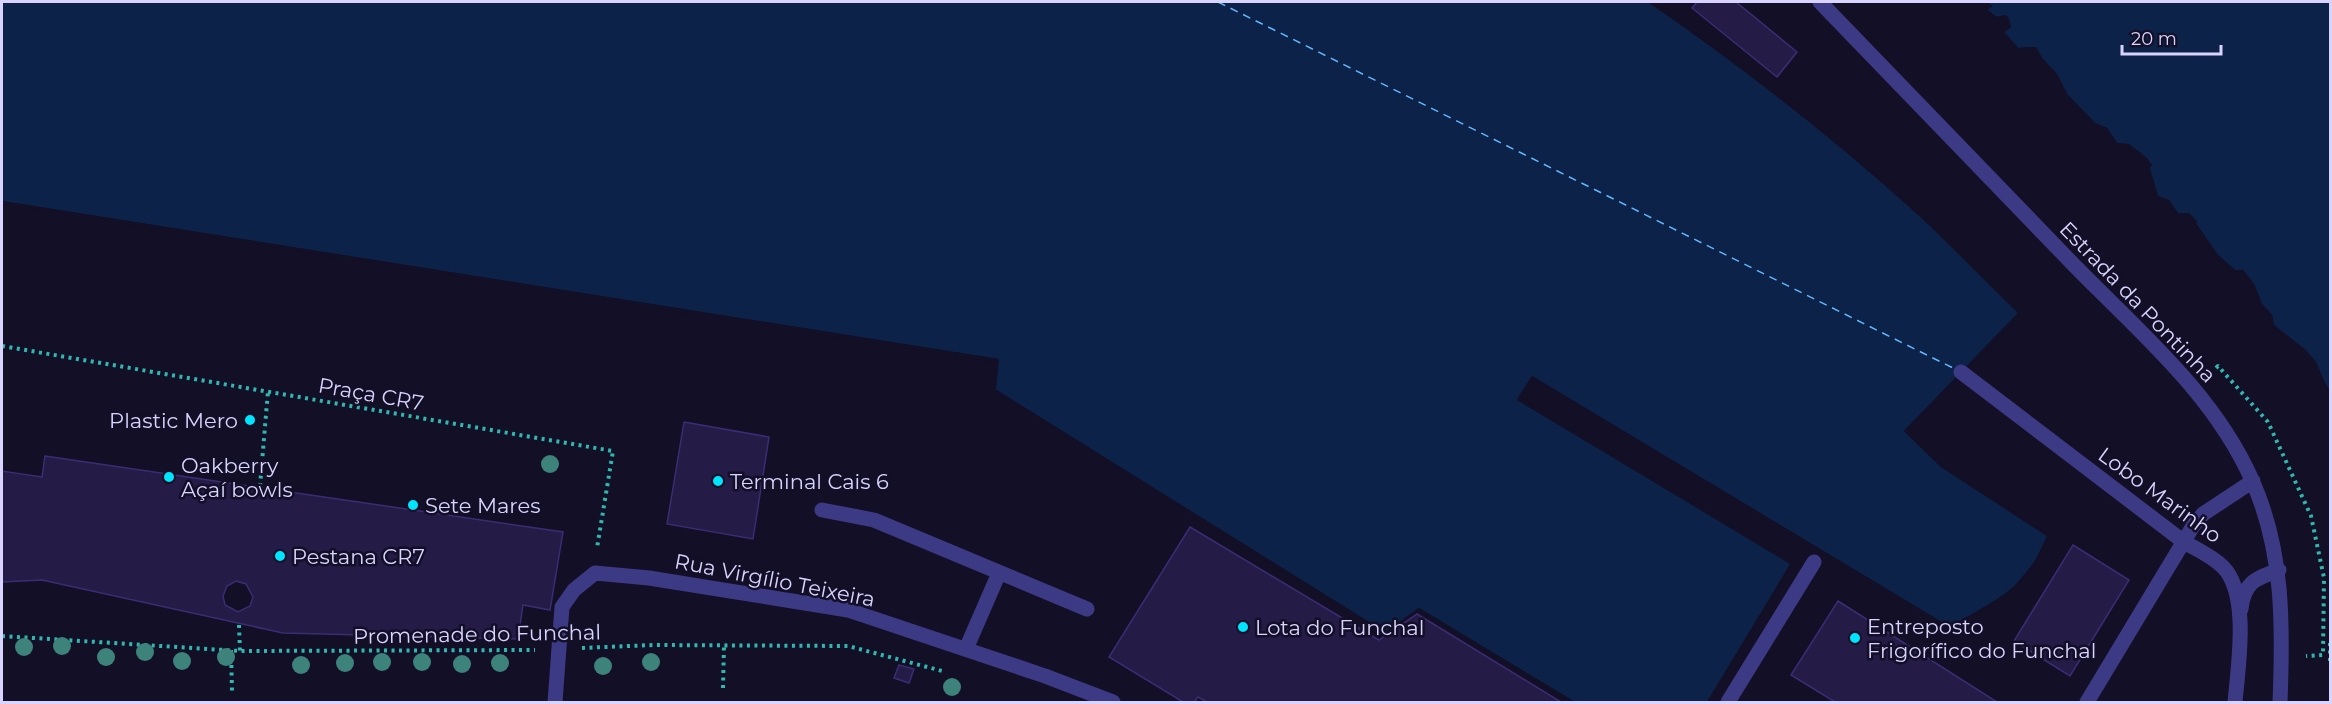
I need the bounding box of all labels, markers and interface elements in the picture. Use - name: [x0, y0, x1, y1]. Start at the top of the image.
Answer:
- scale bar: [2122, 18, 2221, 56]
- text: 20 m: [2131, 28, 2177, 50]
- street label: Estrada da Pontinha: [2055, 216, 2221, 388]
- street label: Praça CR7: [316, 372, 426, 416]
- place label: Plastic Mero: [109, 408, 238, 433]
- marker: Plastic Mero: [243, 413, 257, 427]
- street label: Lobo Marinho: [2094, 442, 2226, 548]
- place label: Oakberry Açaí bowls: [181, 453, 293, 502]
- place label: Terminal Cais 6: [730, 469, 889, 494]
- marker: Oakberry Açaí bowls: [162, 470, 176, 484]
- marker: Terminal Cais 6: [711, 474, 725, 488]
- place label: Sete Mares: [425, 493, 540, 518]
- marker: Sete Mares: [406, 498, 420, 512]
- place label: Pestana CR7: [292, 544, 425, 569]
- street label: Rua Virgílio Teixeira: [673, 548, 877, 612]
- marker: Pestana CR7: [273, 549, 287, 563]
- place label: Entreposto Frigorífico do Funchal: [1867, 614, 2096, 663]
- place label: Lota do Funchal: [1255, 615, 1424, 640]
- street label: Promenade do Funchal: [353, 619, 601, 649]
- marker: Lota do Funchal: [1236, 620, 1250, 634]
- marker: Entreposto Frigorífico do Funchal: [1848, 631, 1862, 645]

